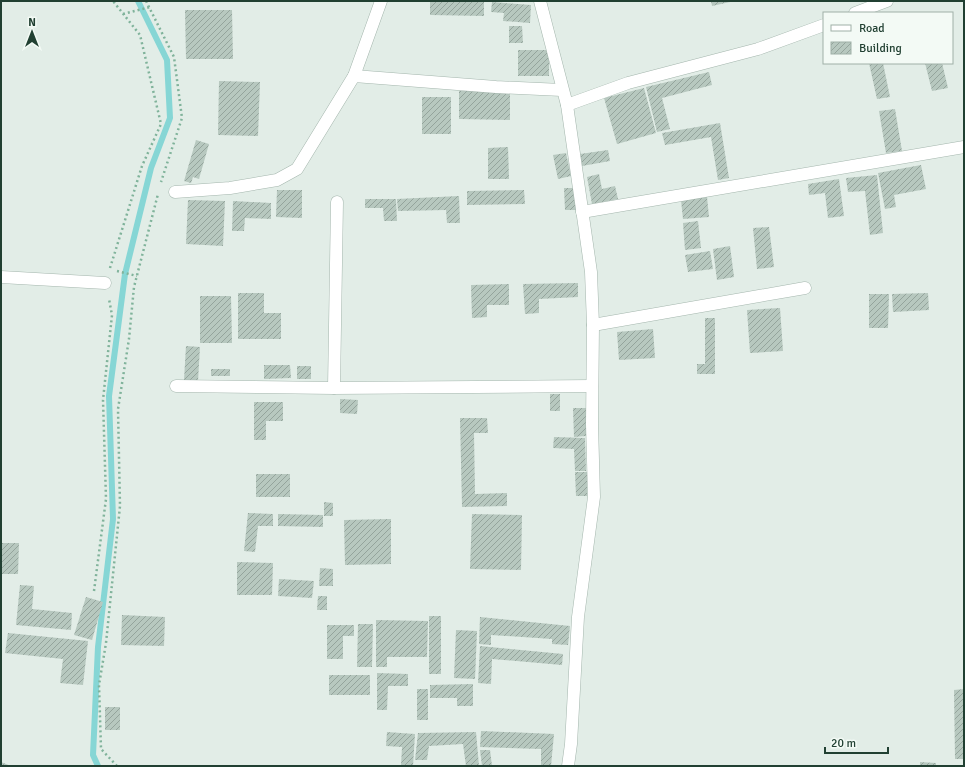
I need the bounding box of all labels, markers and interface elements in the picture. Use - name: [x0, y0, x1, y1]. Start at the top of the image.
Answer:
- north arrow: [12, 12, 52, 52]
- legend: [823, 12, 953, 64]
- text: N: [28, 16, 36, 29]
- text: Road: [859, 21, 885, 36]
- text: Building: [859, 41, 902, 56]
- scale bar: [825, 729, 888, 755]
- text: 20 m: [831, 736, 856, 751]

